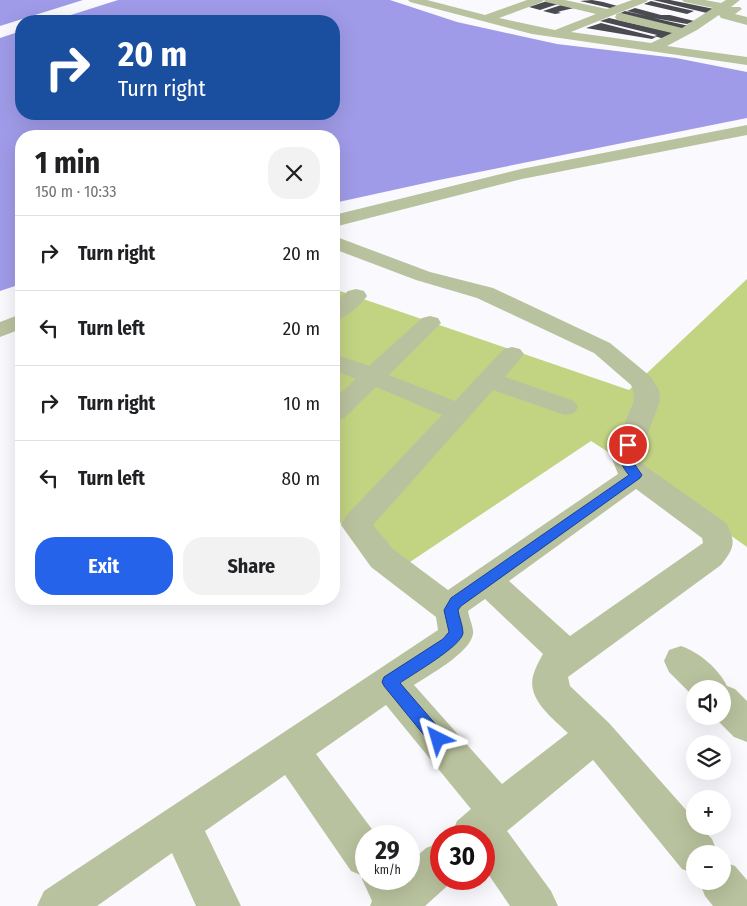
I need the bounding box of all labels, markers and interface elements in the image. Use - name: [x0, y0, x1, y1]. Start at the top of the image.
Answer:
- text: 20 m: [118, 33, 187, 75]
- icon: right: [35, 35, 100, 100]
- text: Turn right: [118, 75, 206, 102]
- text: 1 min: [35, 145, 100, 181]
- button: close: [268, 147, 320, 199]
- text: 150 m · 10:33: [35, 182, 116, 201]
- icon: right: [35, 239, 63, 267]
- text: Turn right: [78, 242, 155, 265]
- text: 20 m: [283, 242, 320, 265]
- icon: left: [35, 314, 63, 342]
- text: Turn left: [78, 317, 145, 340]
- text: 20 m: [283, 317, 320, 340]
- icon: right: [35, 389, 63, 417]
- text: Turn right: [78, 392, 155, 415]
- text: 10 m: [284, 392, 320, 415]
- pin: [607, 424, 649, 466]
- icon: arrive: [614, 431, 642, 459]
- icon: left: [35, 464, 63, 492]
- text: Turn left: [78, 467, 145, 490]
- text: 80 m: [282, 467, 320, 490]
- button: Exit: [35, 537, 173, 595]
- button: Share: [183, 537, 320, 595]
- map controls: [686, 680, 731, 890]
- button: sound: [686, 680, 731, 725]
- position arrow: [411, 712, 463, 764]
- button: layers: [686, 735, 731, 780]
- button: +: [686, 790, 731, 835]
- speed limit sign: 30: [430, 825, 495, 890]
- text: 29: [375, 836, 400, 866]
- button: −: [686, 845, 731, 890]
- text: km/h: [374, 863, 401, 877]

